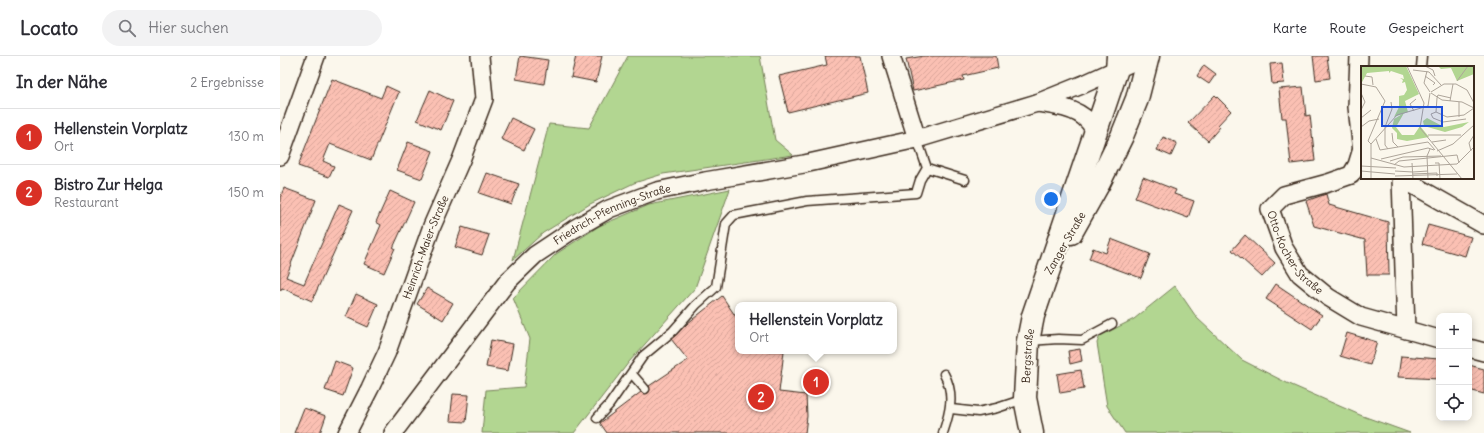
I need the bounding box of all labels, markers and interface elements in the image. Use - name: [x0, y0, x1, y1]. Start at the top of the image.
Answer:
- search box: [102, 10, 382, 46]
- text: Locato: [20, 16, 78, 40]
- icon: search: [116, 17, 138, 39]
- text: Hier suchen: [148, 18, 229, 37]
- text: Karte: [1273, 19, 1307, 37]
- text: Route: [1329, 19, 1366, 37]
- text: Gespeichert: [1388, 19, 1464, 37]
- inset map: [1361, 66, 1474, 179]
- text: In der Nähe: [16, 71, 108, 93]
- text: 2 Ergebnisse: [190, 74, 264, 91]
- text: Hellenstein Vorplatz: [54, 119, 188, 138]
- text: 1: [26, 128, 32, 145]
- text: 130 m: [228, 128, 264, 145]
- text: Ort: [54, 138, 74, 155]
- text: Bistro Zur Helga: [54, 175, 163, 194]
- street label: Friedrich-Pfenning-Straße: [551, 181, 672, 248]
- text: 2: [25, 184, 33, 201]
- text: 150 m: [228, 184, 264, 201]
- your location: [1041, 189, 1061, 209]
- street label: Heinrich-Maier-Straße: [399, 193, 452, 301]
- text: Restaurant: [54, 194, 119, 211]
- street label: Otto-Kocher-Straße: [1264, 208, 1326, 297]
- street label: Zanger Straße: [1041, 209, 1089, 277]
- popup: [735, 302, 897, 354]
- text: Hellenstein Vorplatz: [749, 310, 883, 329]
- map controls: [1436, 313, 1472, 421]
- button: +: [1436, 313, 1472, 349]
- street label: Bergstraße: [1019, 327, 1037, 384]
- text: Ort: [749, 329, 769, 346]
- button: −: [1436, 349, 1472, 385]
- pin: 1: [803, 367, 829, 397]
- pin: 2: [748, 382, 774, 412]
- button: locate: [1436, 385, 1472, 421]

